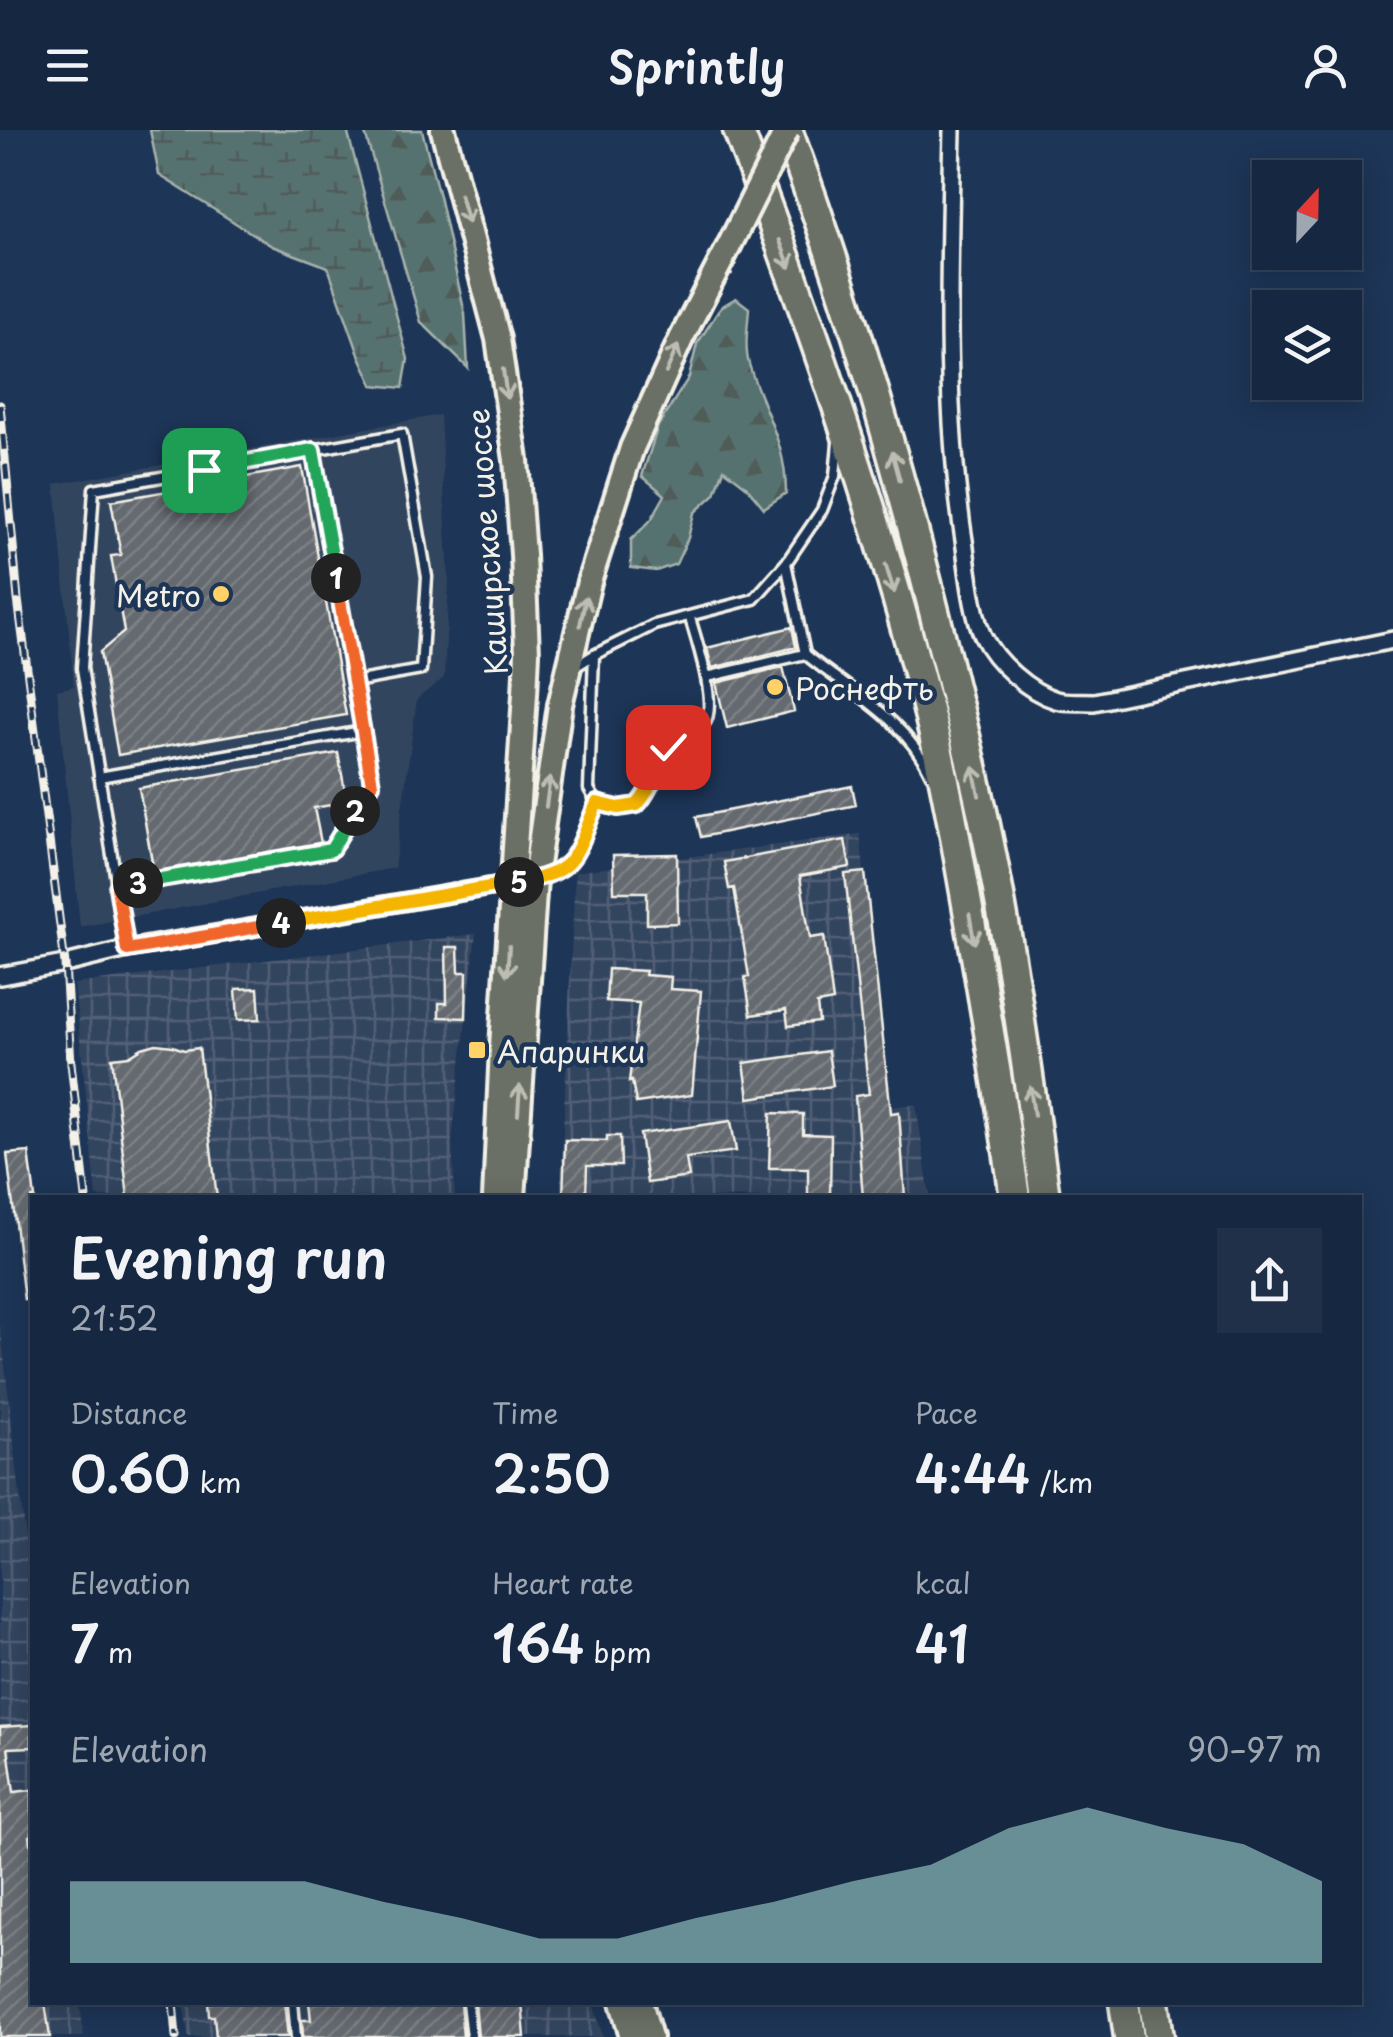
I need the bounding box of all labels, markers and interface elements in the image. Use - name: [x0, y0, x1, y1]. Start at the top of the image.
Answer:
- text: Sprintly: [608, 31, 785, 99]
- icon: menu: [40, 38, 95, 93]
- icon: person: [1298, 38, 1353, 93]
- north arrow: [1252, 160, 1362, 270]
- map controls: [1252, 160, 1362, 400]
- one-way arrow: [455, 193, 474, 224]
- one-way arrow: [777, 238, 795, 269]
- button: layers: [1252, 290, 1362, 400]
- one-way arrow: [664, 345, 683, 375]
- one-way arrow: [496, 367, 514, 399]
- street label: Каширское шоссе: [454, 407, 518, 677]
- pin: [162, 428, 247, 513]
- icon: arrive: [177, 443, 232, 498]
- one-way arrow: [885, 451, 904, 482]
- pin: 1: [311, 553, 361, 603]
- text: 1: [329, 556, 343, 599]
- one-way arrow: [883, 563, 901, 594]
- place label: Metro: [116, 572, 201, 617]
- marker: Metro: [210, 583, 232, 605]
- one-way arrow: [575, 596, 593, 628]
- place label: Роснефть: [795, 665, 934, 710]
- marker: Роснефть: [764, 676, 786, 698]
- pin: [626, 705, 711, 790]
- icon: check: [641, 720, 696, 775]
- one-way arrow: [965, 766, 984, 798]
- one-way arrow: [539, 777, 557, 809]
- pin: 2: [330, 786, 380, 836]
- text: 2: [345, 789, 365, 832]
- pin: 5: [494, 857, 544, 907]
- pin: 3: [113, 858, 163, 908]
- text: 5: [510, 860, 528, 903]
- text: 3: [129, 861, 147, 904]
- pin: 4: [256, 898, 306, 948]
- text: 4: [271, 901, 291, 944]
- one-way arrow: [963, 912, 982, 945]
- one-way arrow: [498, 944, 517, 976]
- place label: Апаринки: [497, 1028, 645, 1073]
- marker: Апаринки: [466, 1039, 488, 1061]
- one-way arrow: [510, 1085, 529, 1117]
- one-way arrow: [1023, 1085, 1041, 1118]
- text: Evening run: [70, 1215, 388, 1298]
- button: share: [1217, 1228, 1322, 1333]
- text: 21:52: [70, 1294, 158, 1342]
- text: Distance: [70, 1391, 188, 1434]
- text: Time: [492, 1391, 559, 1434]
- text: Pace: [915, 1391, 978, 1434]
- text: 0.60: [70, 1434, 190, 1510]
- text: 2:50: [492, 1434, 611, 1510]
- text: 4:44: [915, 1434, 1031, 1510]
- text: km: [190, 1460, 242, 1503]
- text: /km: [1031, 1460, 1093, 1503]
- text: Elevation: [70, 1561, 191, 1604]
- text: Heart rate: [492, 1561, 634, 1604]
- text: kcal: [915, 1561, 971, 1604]
- text: 7: [70, 1604, 99, 1680]
- text: 164: [492, 1604, 585, 1680]
- text: 41: [915, 1604, 969, 1680]
- text: m: [99, 1630, 133, 1673]
- text: bpm: [585, 1630, 652, 1673]
- text: Elevation: [70, 1725, 208, 1773]
- text: 90–97 m: [1187, 1725, 1322, 1773]

